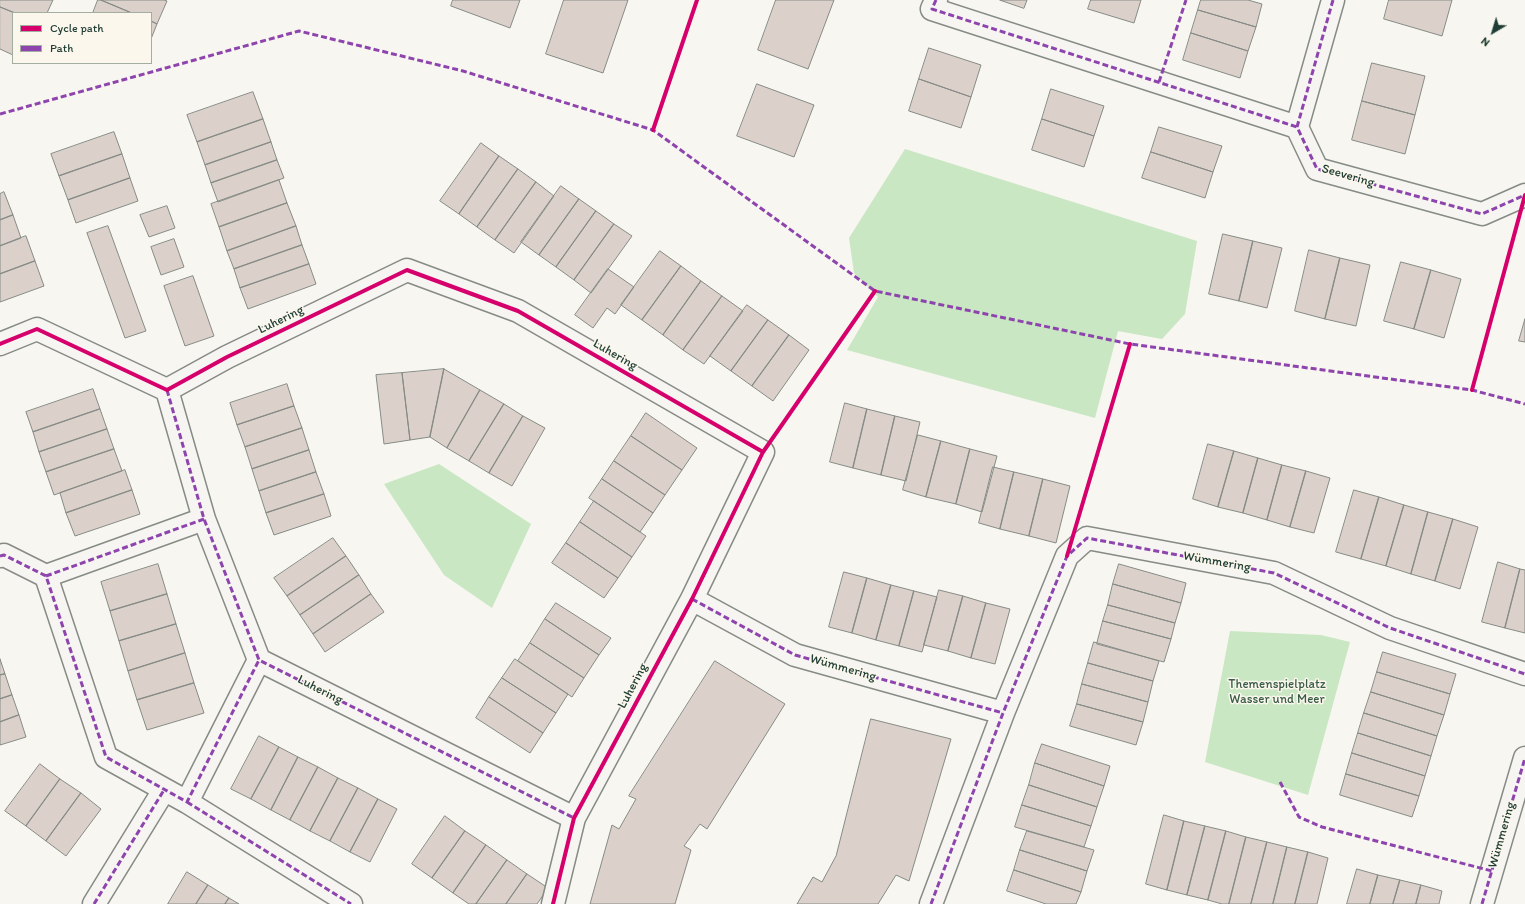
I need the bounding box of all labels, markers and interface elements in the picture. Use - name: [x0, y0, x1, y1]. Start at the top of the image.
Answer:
- legend: [12, 12, 152, 64]
- north arrow: [1473, 12, 1513, 52]
- text: Cycle path: [50, 21, 104, 35]
- text: N: [1478, 34, 1492, 49]
- text: Path: [50, 41, 73, 55]
- street label: Seevering: [1320, 161, 1376, 191]
- street label: Luhering: [256, 302, 306, 338]
- street label: Luhering: [590, 336, 640, 374]
- street label: Wümmering: [1182, 548, 1252, 576]
- street label: Wümmering: [808, 651, 878, 685]
- street label: Luhering: [615, 661, 651, 711]
- street label: Luhering: [295, 672, 345, 708]
- park label: Themenspielplatz Wasser und Meer: [1228, 677, 1326, 708]
- street label: Wümmering: [1485, 800, 1519, 870]

